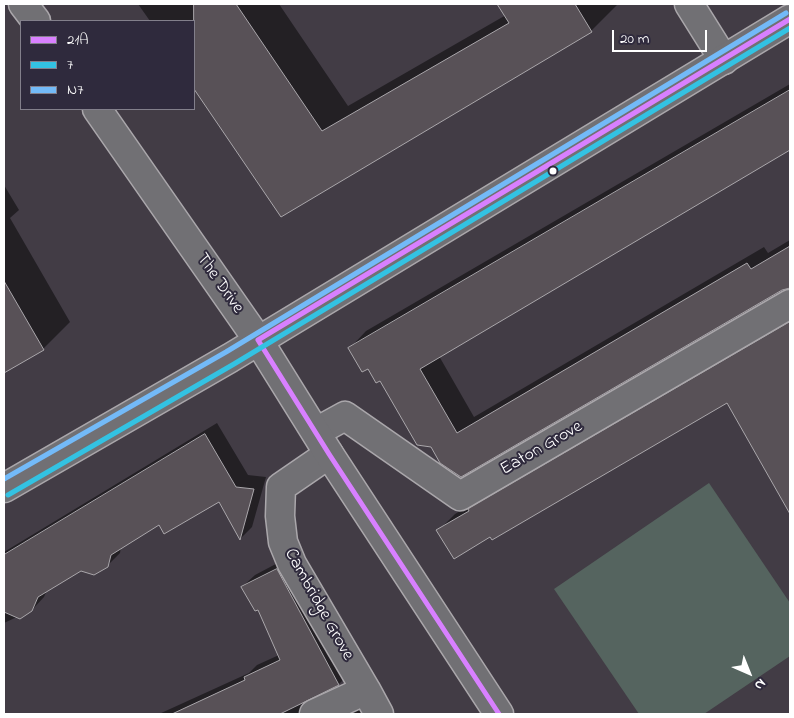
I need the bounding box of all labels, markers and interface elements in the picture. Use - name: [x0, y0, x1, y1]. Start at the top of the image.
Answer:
- legend: [20, 20, 195, 110]
- scale bar: [614, 20, 709, 52]
- text: 20 m: [620, 28, 649, 50]
- text: 21A: [67, 29, 88, 51]
- text: 7: [67, 54, 73, 76]
- text: N7: [67, 79, 83, 101]
- unlabelled marker: [548, 166, 558, 176]
- street label: The Drive: [190, 250, 248, 318]
- street label: Eaton Grove: [497, 417, 587, 481]
- street label: Cambridge Grove: [278, 545, 358, 665]
- north arrow: [724, 648, 774, 698]
- text: N: [749, 673, 770, 695]

